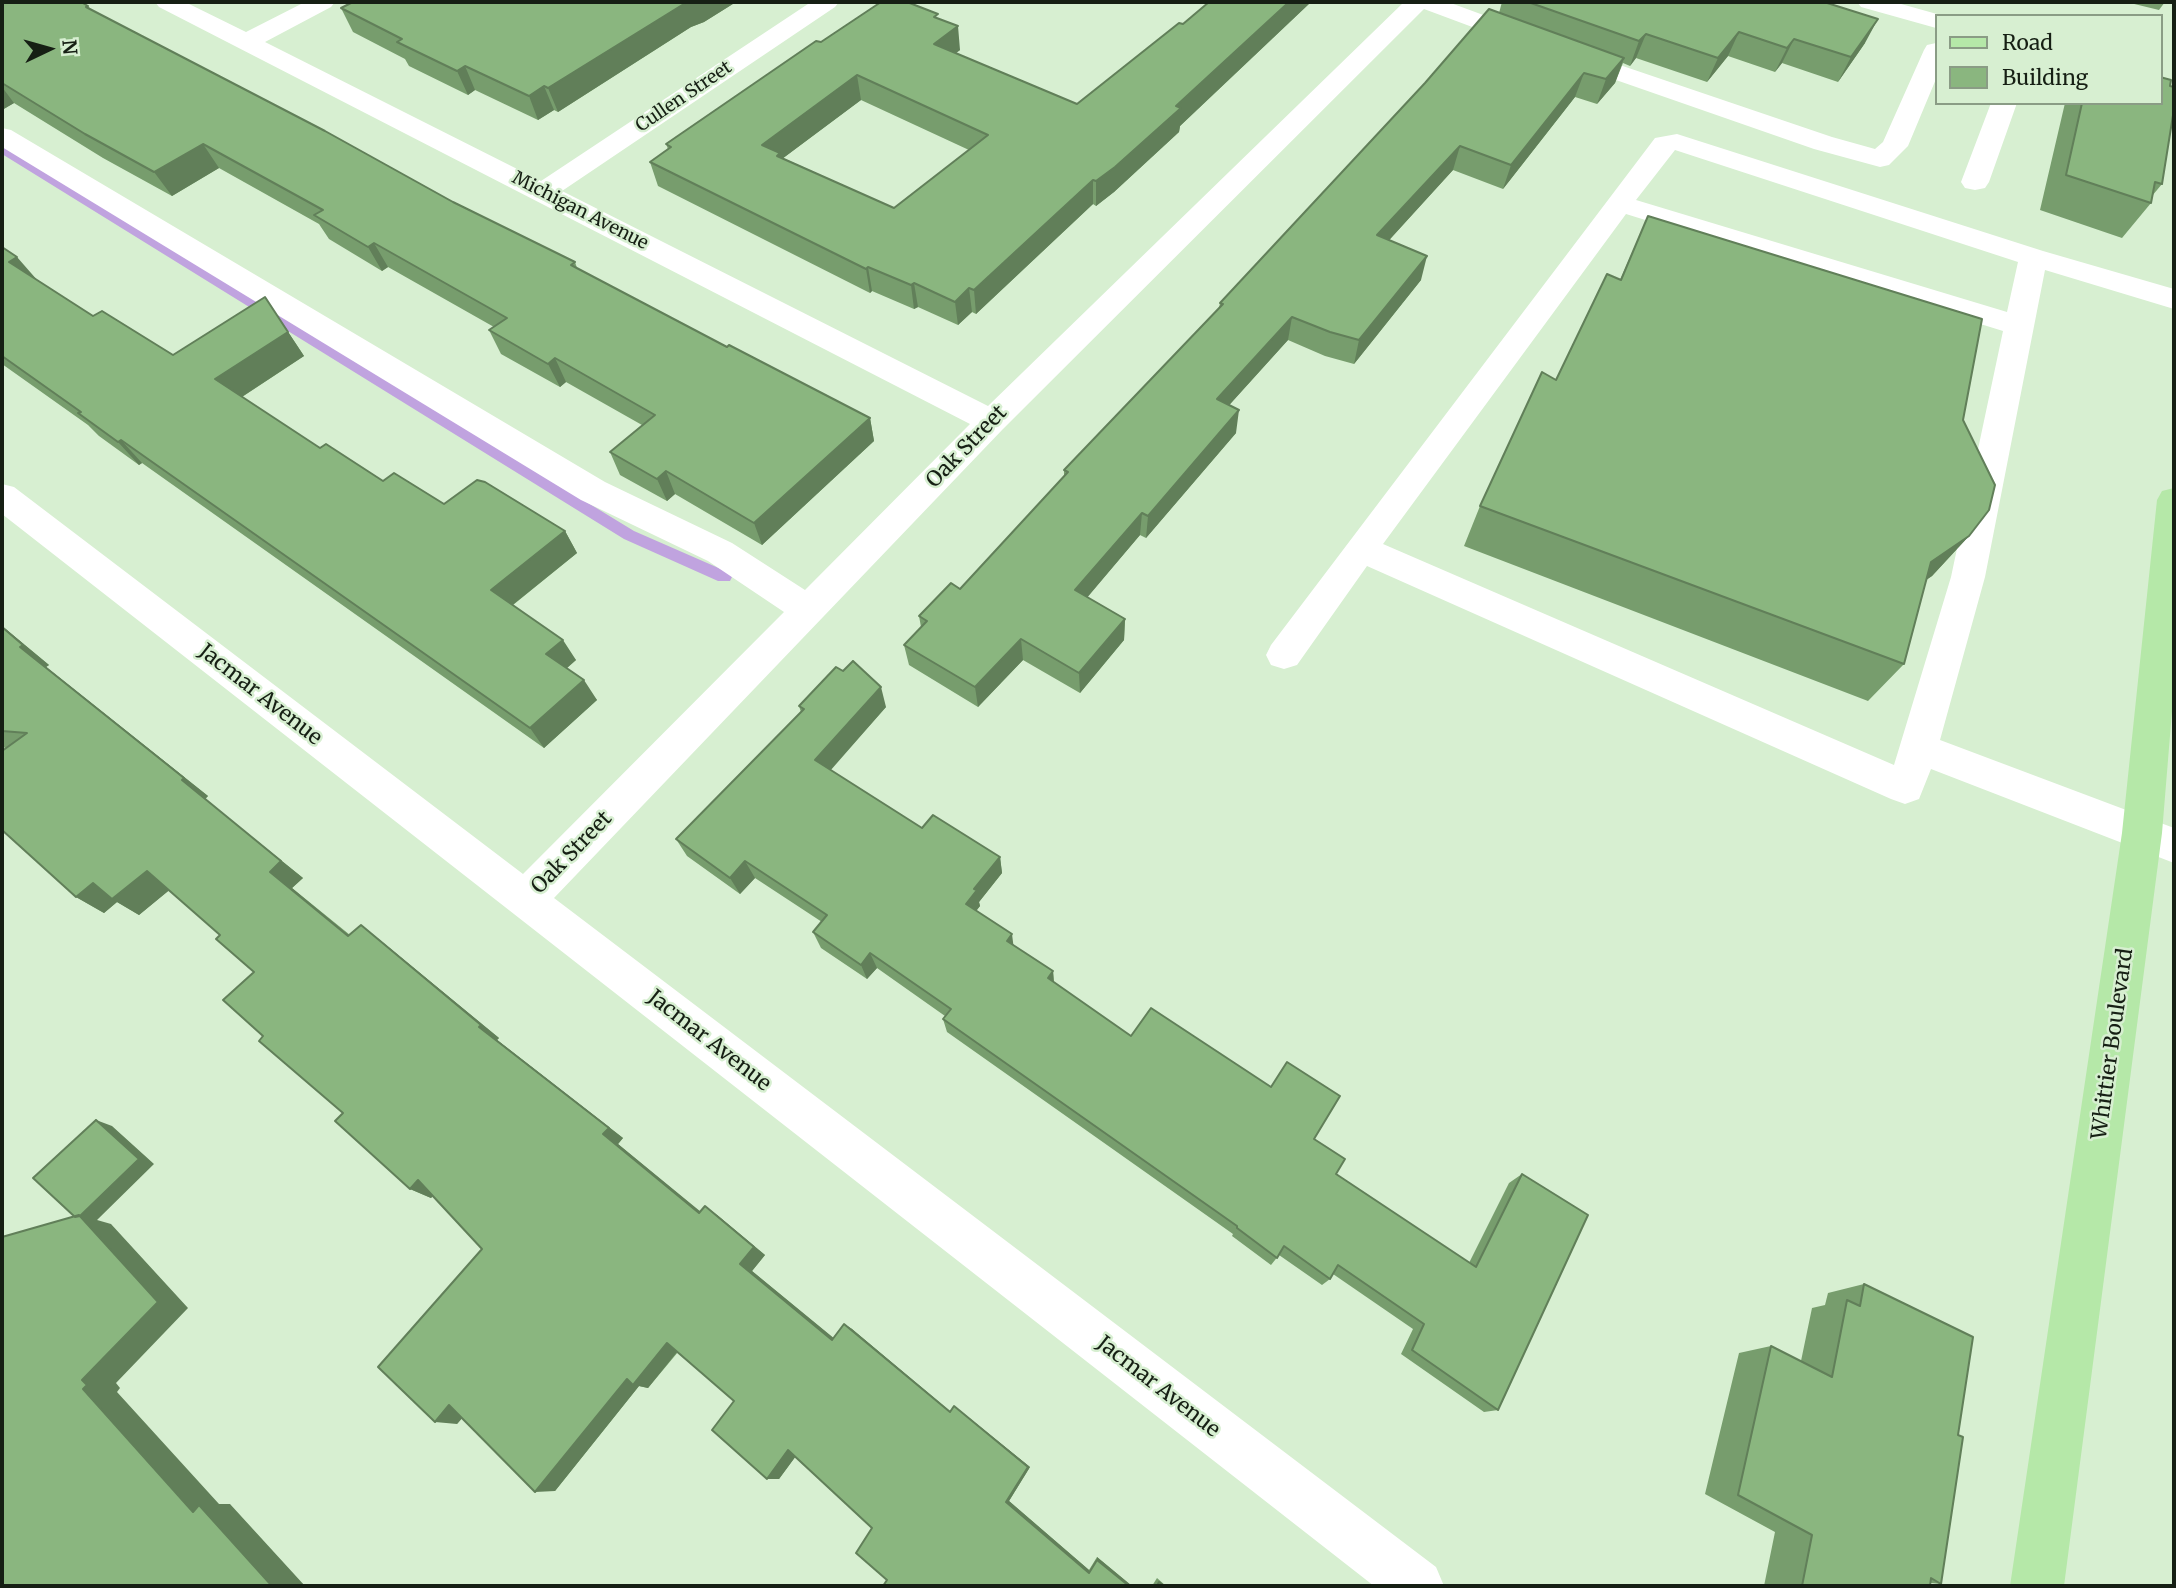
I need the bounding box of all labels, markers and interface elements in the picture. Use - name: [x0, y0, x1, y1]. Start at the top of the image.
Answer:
- north arrow: [14, 14, 84, 84]
- legend: [1934, 14, 2162, 105]
- text: Road: [2002, 29, 2053, 56]
- text: N: [57, 39, 83, 56]
- street label: Cullen Street: [632, 57, 736, 137]
- text: Building: [2002, 64, 2088, 91]
- street label: Michigan Avenue: [508, 167, 652, 255]
- street label: Oak Street: [922, 401, 1012, 493]
- street label: Jacmar Avenue: [193, 639, 327, 751]
- street label: Oak Street: [527, 807, 617, 899]
- street label: Whittier Boulevard: [2087, 947, 2139, 1141]
- street label: Jacmar Avenue: [642, 985, 776, 1097]
- street label: Jacmar Avenue: [1091, 1331, 1225, 1443]

